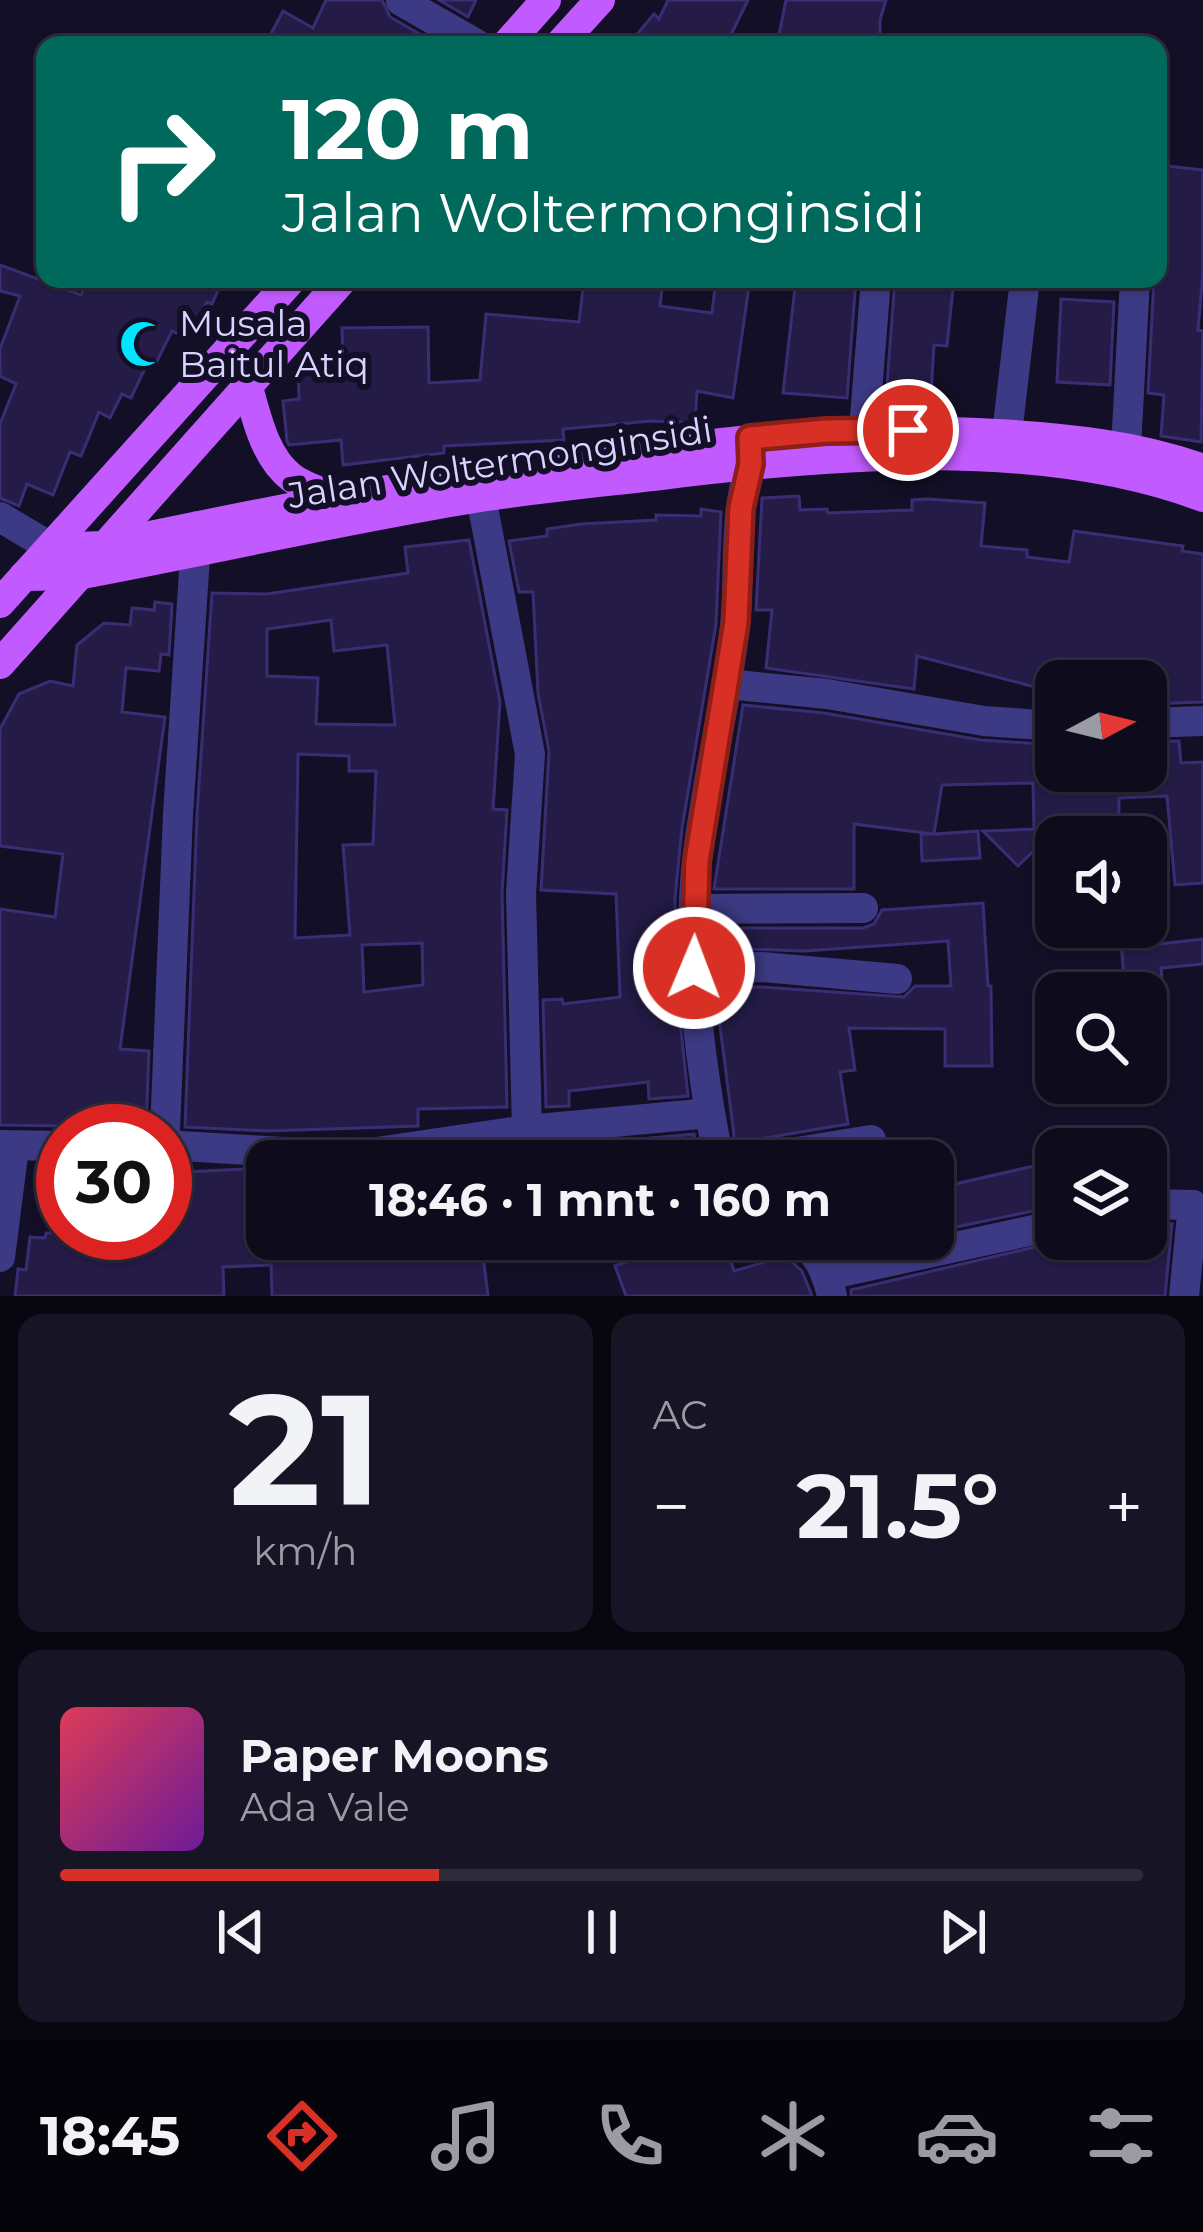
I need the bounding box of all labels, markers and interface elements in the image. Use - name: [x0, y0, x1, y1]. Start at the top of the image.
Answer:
- text: 120 m: [282, 78, 533, 180]
- icon: right: [84, 84, 240, 240]
- text: Jalan Woltermonginsidi: [282, 180, 925, 246]
- place label: Musala Baitul Atiq: [179, 301, 369, 386]
- mosque icon: Musala Baitul Atiq: [118, 319, 168, 369]
- pin: [857, 379, 959, 481]
- icon: arrive: [875, 397, 941, 463]
- street label: Jalan Woltermonginsidi: [284, 407, 715, 517]
- north arrow: [1035, 660, 1167, 792]
- map controls: [1035, 660, 1167, 1260]
- button: sound: [1035, 816, 1167, 948]
- position arrow: [631, 905, 757, 1031]
- button: search: [1035, 972, 1167, 1104]
- speed limit sign: 30: [36, 1104, 192, 1260]
- button: layers: [1035, 1128, 1167, 1260]
- text: 18:46 · 1 mnt · 160 m: [369, 1172, 831, 1227]
- text: 21: [229, 1354, 382, 1544]
- text: AC: [653, 1391, 708, 1439]
- text: 21.5°: [796, 1451, 999, 1561]
- text: −: [653, 1466, 690, 1547]
- text: +: [1105, 1466, 1143, 1547]
- text: km/h: [253, 1527, 357, 1575]
- text: Paper Moons: [240, 1728, 549, 1783]
- text: Ada Vale: [240, 1783, 410, 1831]
- icon: previous: [208, 1899, 274, 1965]
- icon: pause: [569, 1899, 635, 1965]
- icon: next: [930, 1899, 996, 1965]
- icon: directions: [260, 2094, 344, 2178]
- icon: music: [424, 2094, 508, 2178]
- icon: phone: [588, 2094, 672, 2178]
- icon: climate: [751, 2094, 835, 2178]
- icon: car: [915, 2094, 999, 2178]
- icon: filters: [1079, 2094, 1163, 2178]
- text: 18:45: [40, 2103, 180, 2169]

